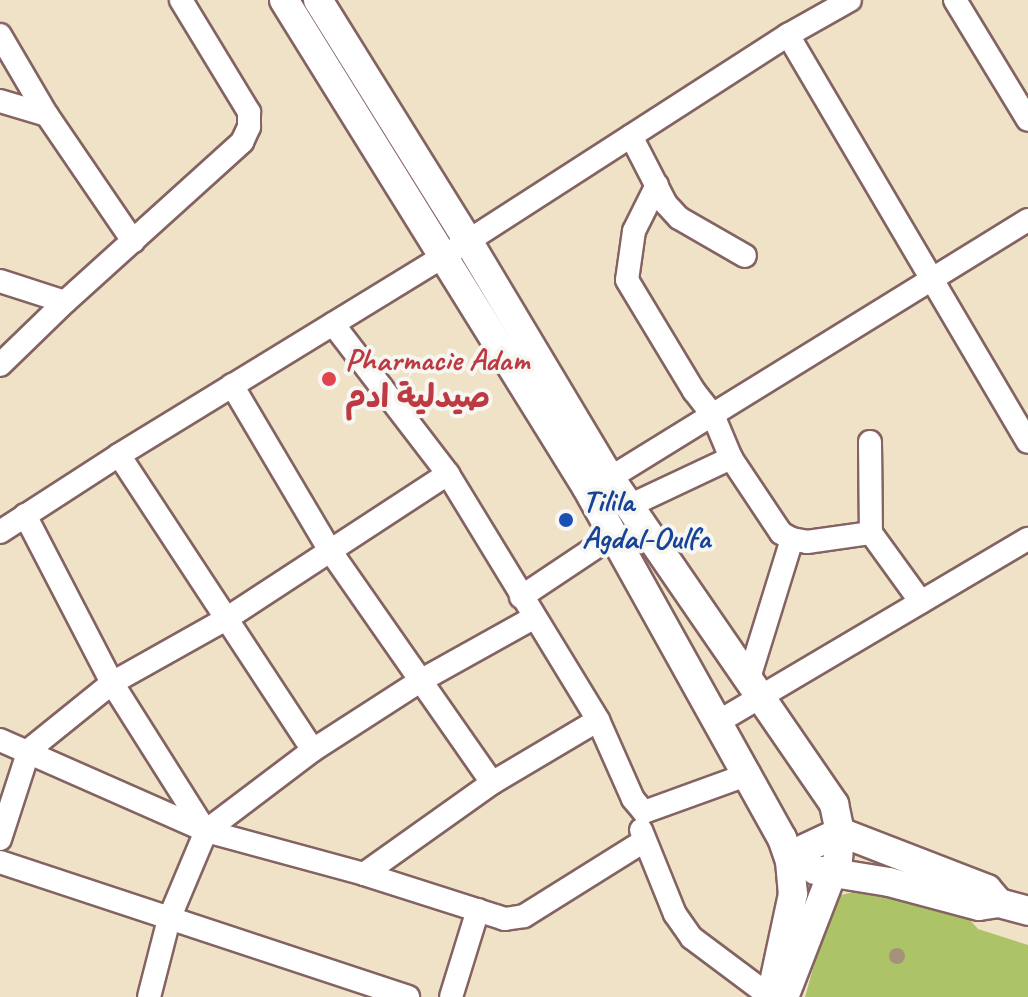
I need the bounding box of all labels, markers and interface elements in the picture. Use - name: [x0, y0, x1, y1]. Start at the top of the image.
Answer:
- place label: Pharmacie Adam صيدلية ادم: [345, 342, 532, 417]
- marker: Pharmacie Adam صيدلية ادم: [320, 370, 338, 388]
- place label: Tilila Agdal-Oulfa: [582, 483, 710, 558]
- marker: Tilila Agdal-Oulfa: [557, 511, 575, 529]

